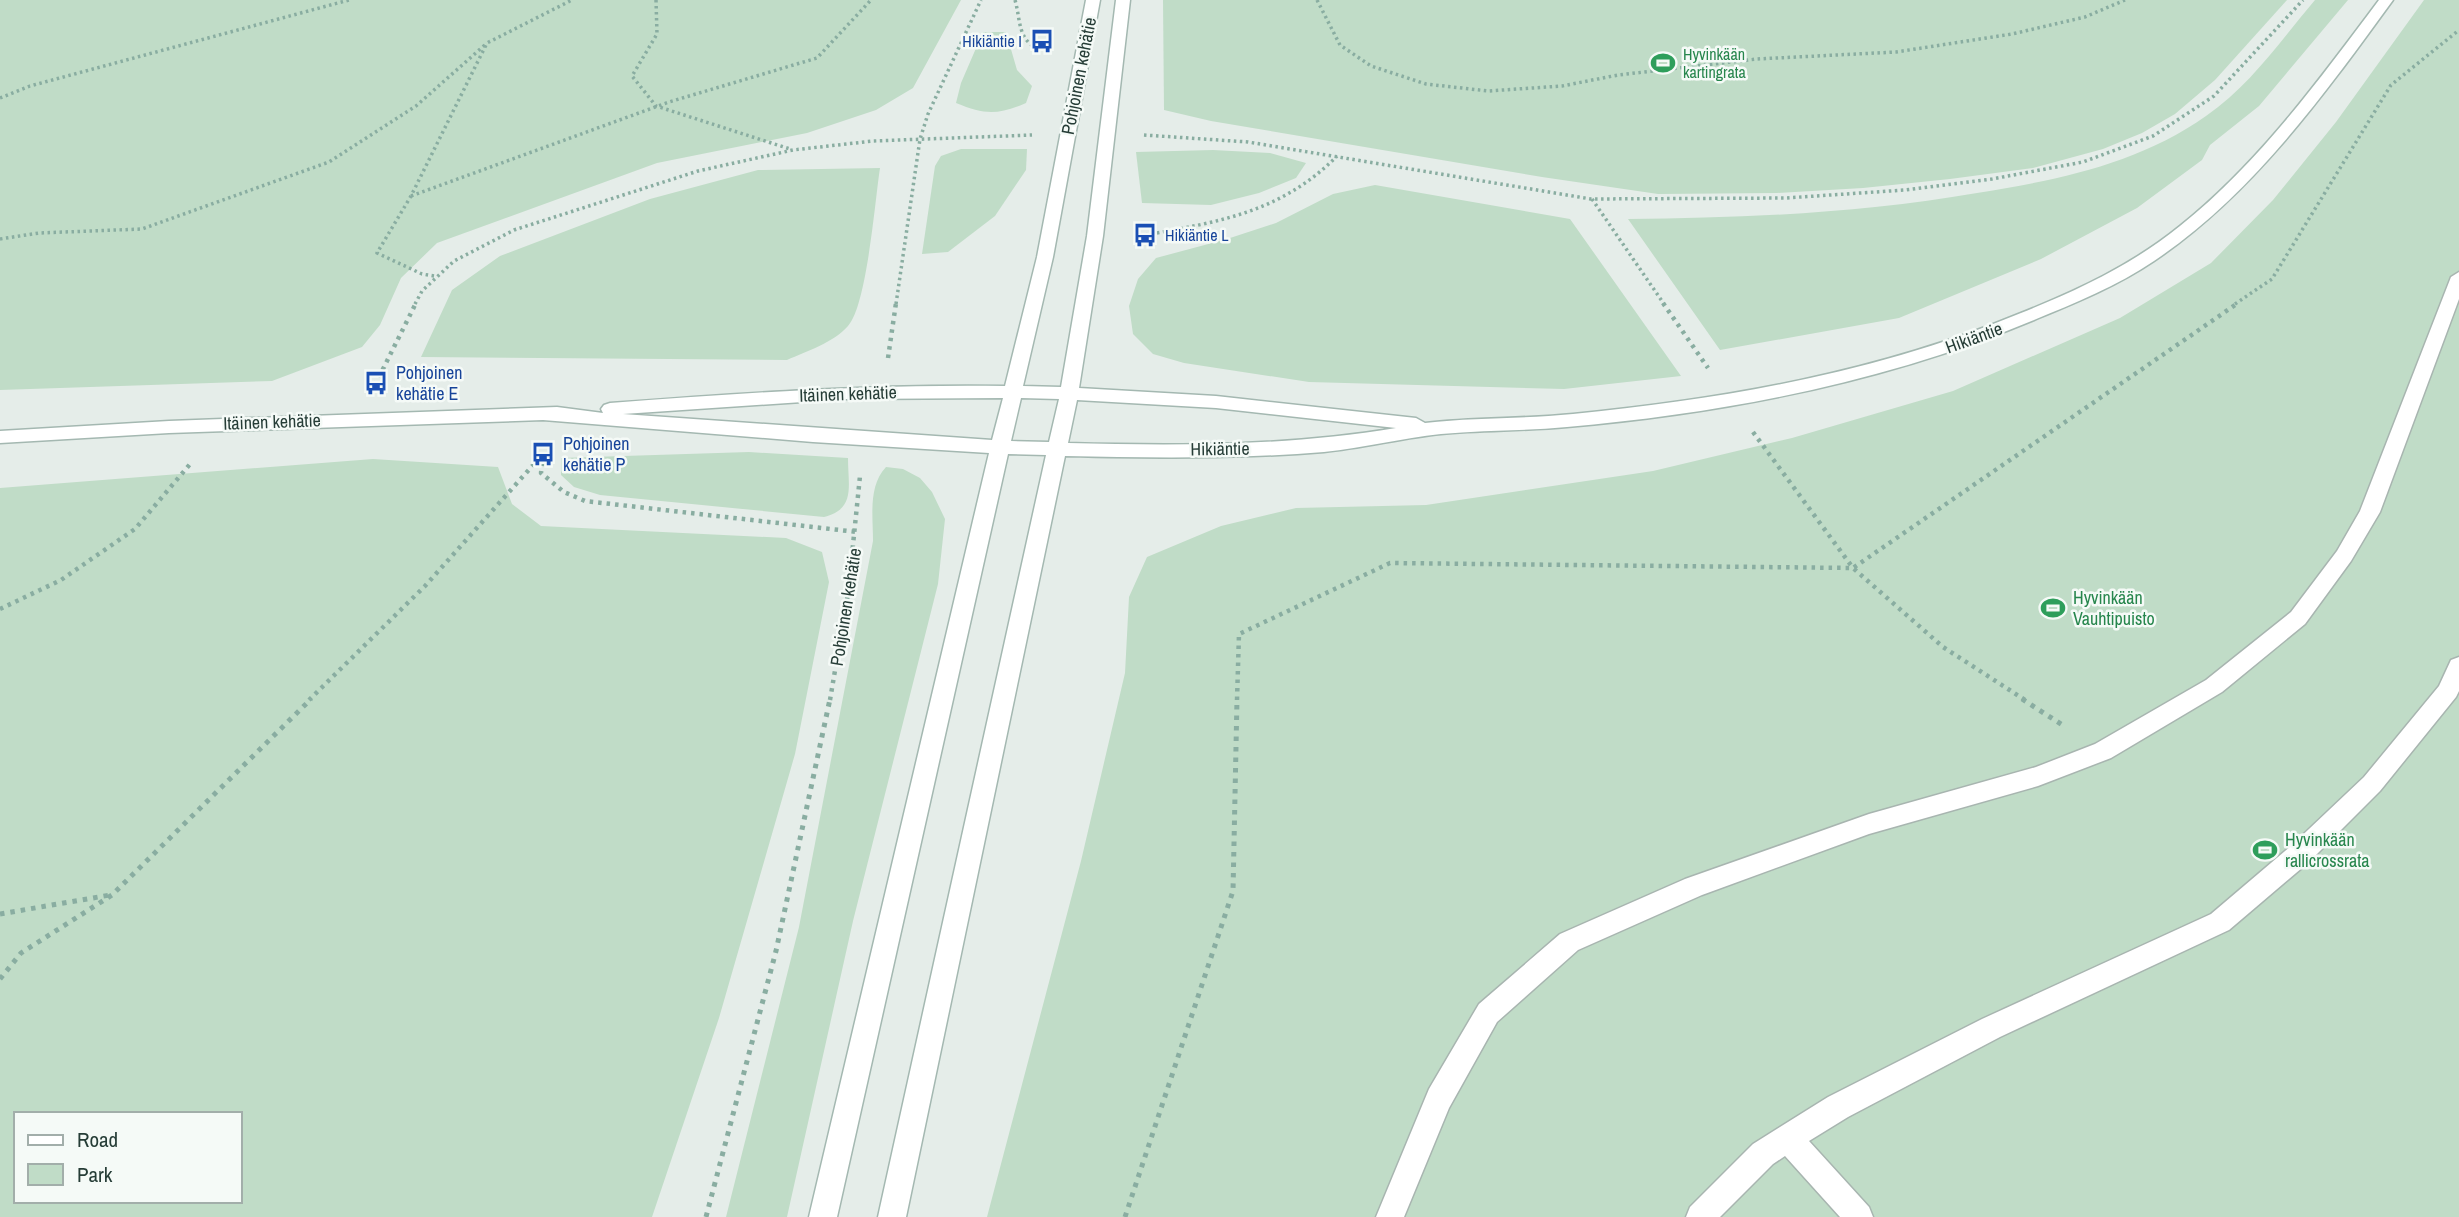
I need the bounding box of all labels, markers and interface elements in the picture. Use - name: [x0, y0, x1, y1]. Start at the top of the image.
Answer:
- street label: Pohjoinen kehätie: [1055, 15, 1102, 137]
- bus stop icon: Hikiäntie I: [1028, 27, 1056, 55]
- place label: Hikiäntie I: [962, 30, 1022, 52]
- place label: Hyvinkään kartingrata: [1683, 43, 1746, 83]
- sports icon: Hyvinkään kartingrata: [1649, 49, 1677, 77]
- bus stop icon: Hikiäntie L: [1131, 221, 1159, 249]
- place label: Hikiäntie L: [1165, 224, 1229, 246]
- street label: Hikiäntie: [1942, 316, 2006, 359]
- place label: Pohjoinen kehätie E: [396, 360, 462, 406]
- bus stop icon: Pohjoinen kehätie E: [362, 369, 390, 397]
- street label: Itäinen kehätie: [799, 379, 897, 408]
- street label: Itäinen kehätie: [223, 407, 321, 436]
- place label: Pohjoinen kehätie P: [563, 431, 629, 477]
- street label: Hikiäntie: [1190, 435, 1250, 462]
- bus stop icon: Pohjoinen kehätie P: [529, 440, 557, 468]
- street label: Pohjoinen kehätie: [824, 546, 867, 668]
- place label: Hyvinkään Vauhtipuisto: [2073, 585, 2155, 631]
- sports icon: Hyvinkään Vauhtipuisto: [2039, 594, 2067, 622]
- place label: Hyvinkään rallicrossrata: [2285, 827, 2369, 873]
- sports icon: Hyvinkään rallicrossrata: [2251, 836, 2279, 864]
- legend: [14, 1112, 242, 1203]
- text: Road: [77, 1125, 118, 1154]
- text: Park: [77, 1160, 113, 1189]

